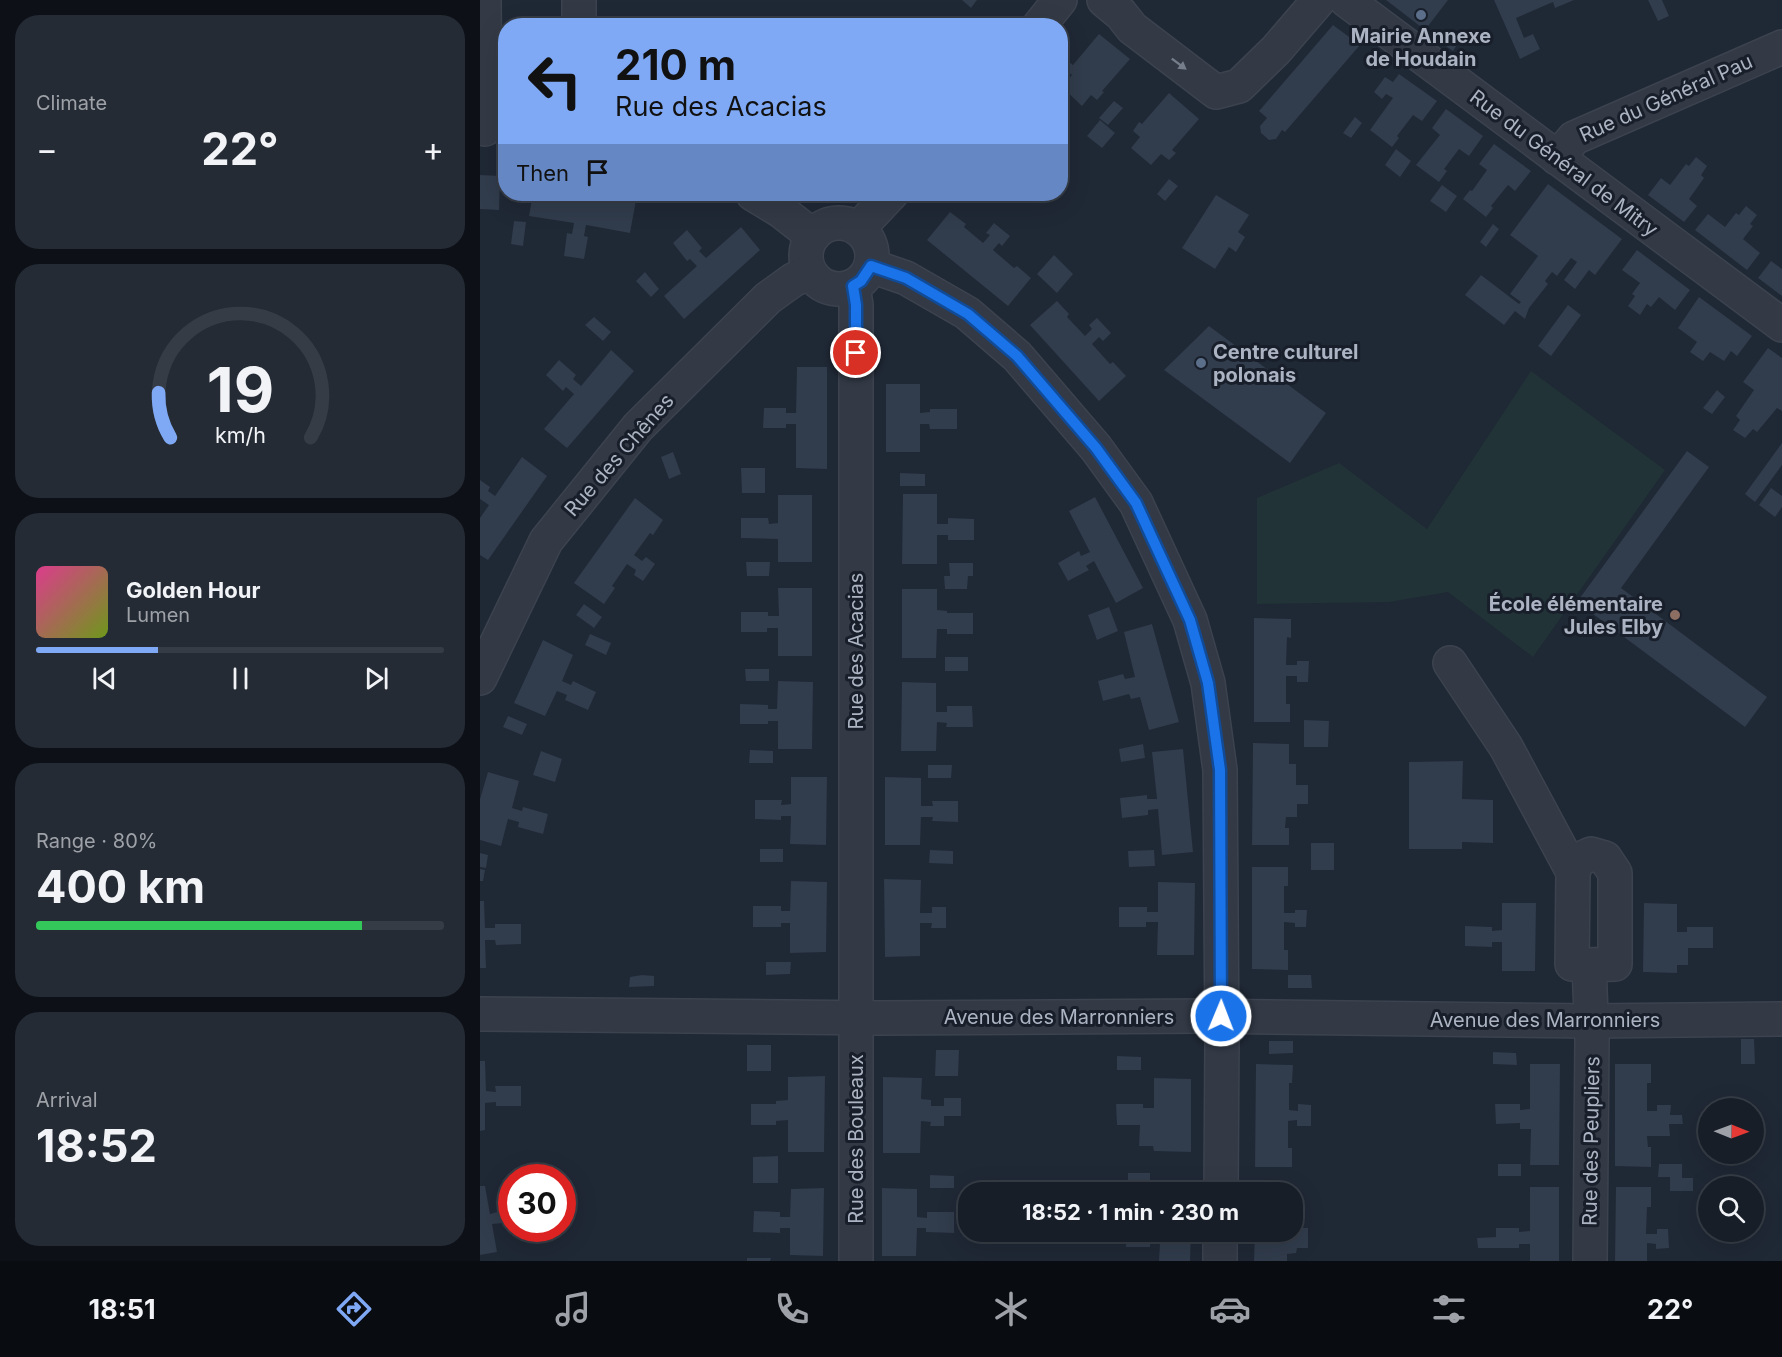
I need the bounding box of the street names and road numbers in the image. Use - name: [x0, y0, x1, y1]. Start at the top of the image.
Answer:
- street label: Rue du Général Pau: [1576, 49, 1756, 147]
- street label: Rue du Général de Mitry: [1465, 84, 1663, 242]
- street label: Rue des Chênes: [559, 389, 679, 521]
- street label: Rue des Acacias: [844, 573, 868, 729]
- street label: Avenue des Marronniers: [944, 1005, 1174, 1029]
- street label: Avenue des Marronniers: [1430, 1008, 1660, 1032]
- street label: Rue des Bouleaux: [844, 1054, 868, 1224]
- street label: Rue des Peupliers: [1578, 1056, 1604, 1226]

